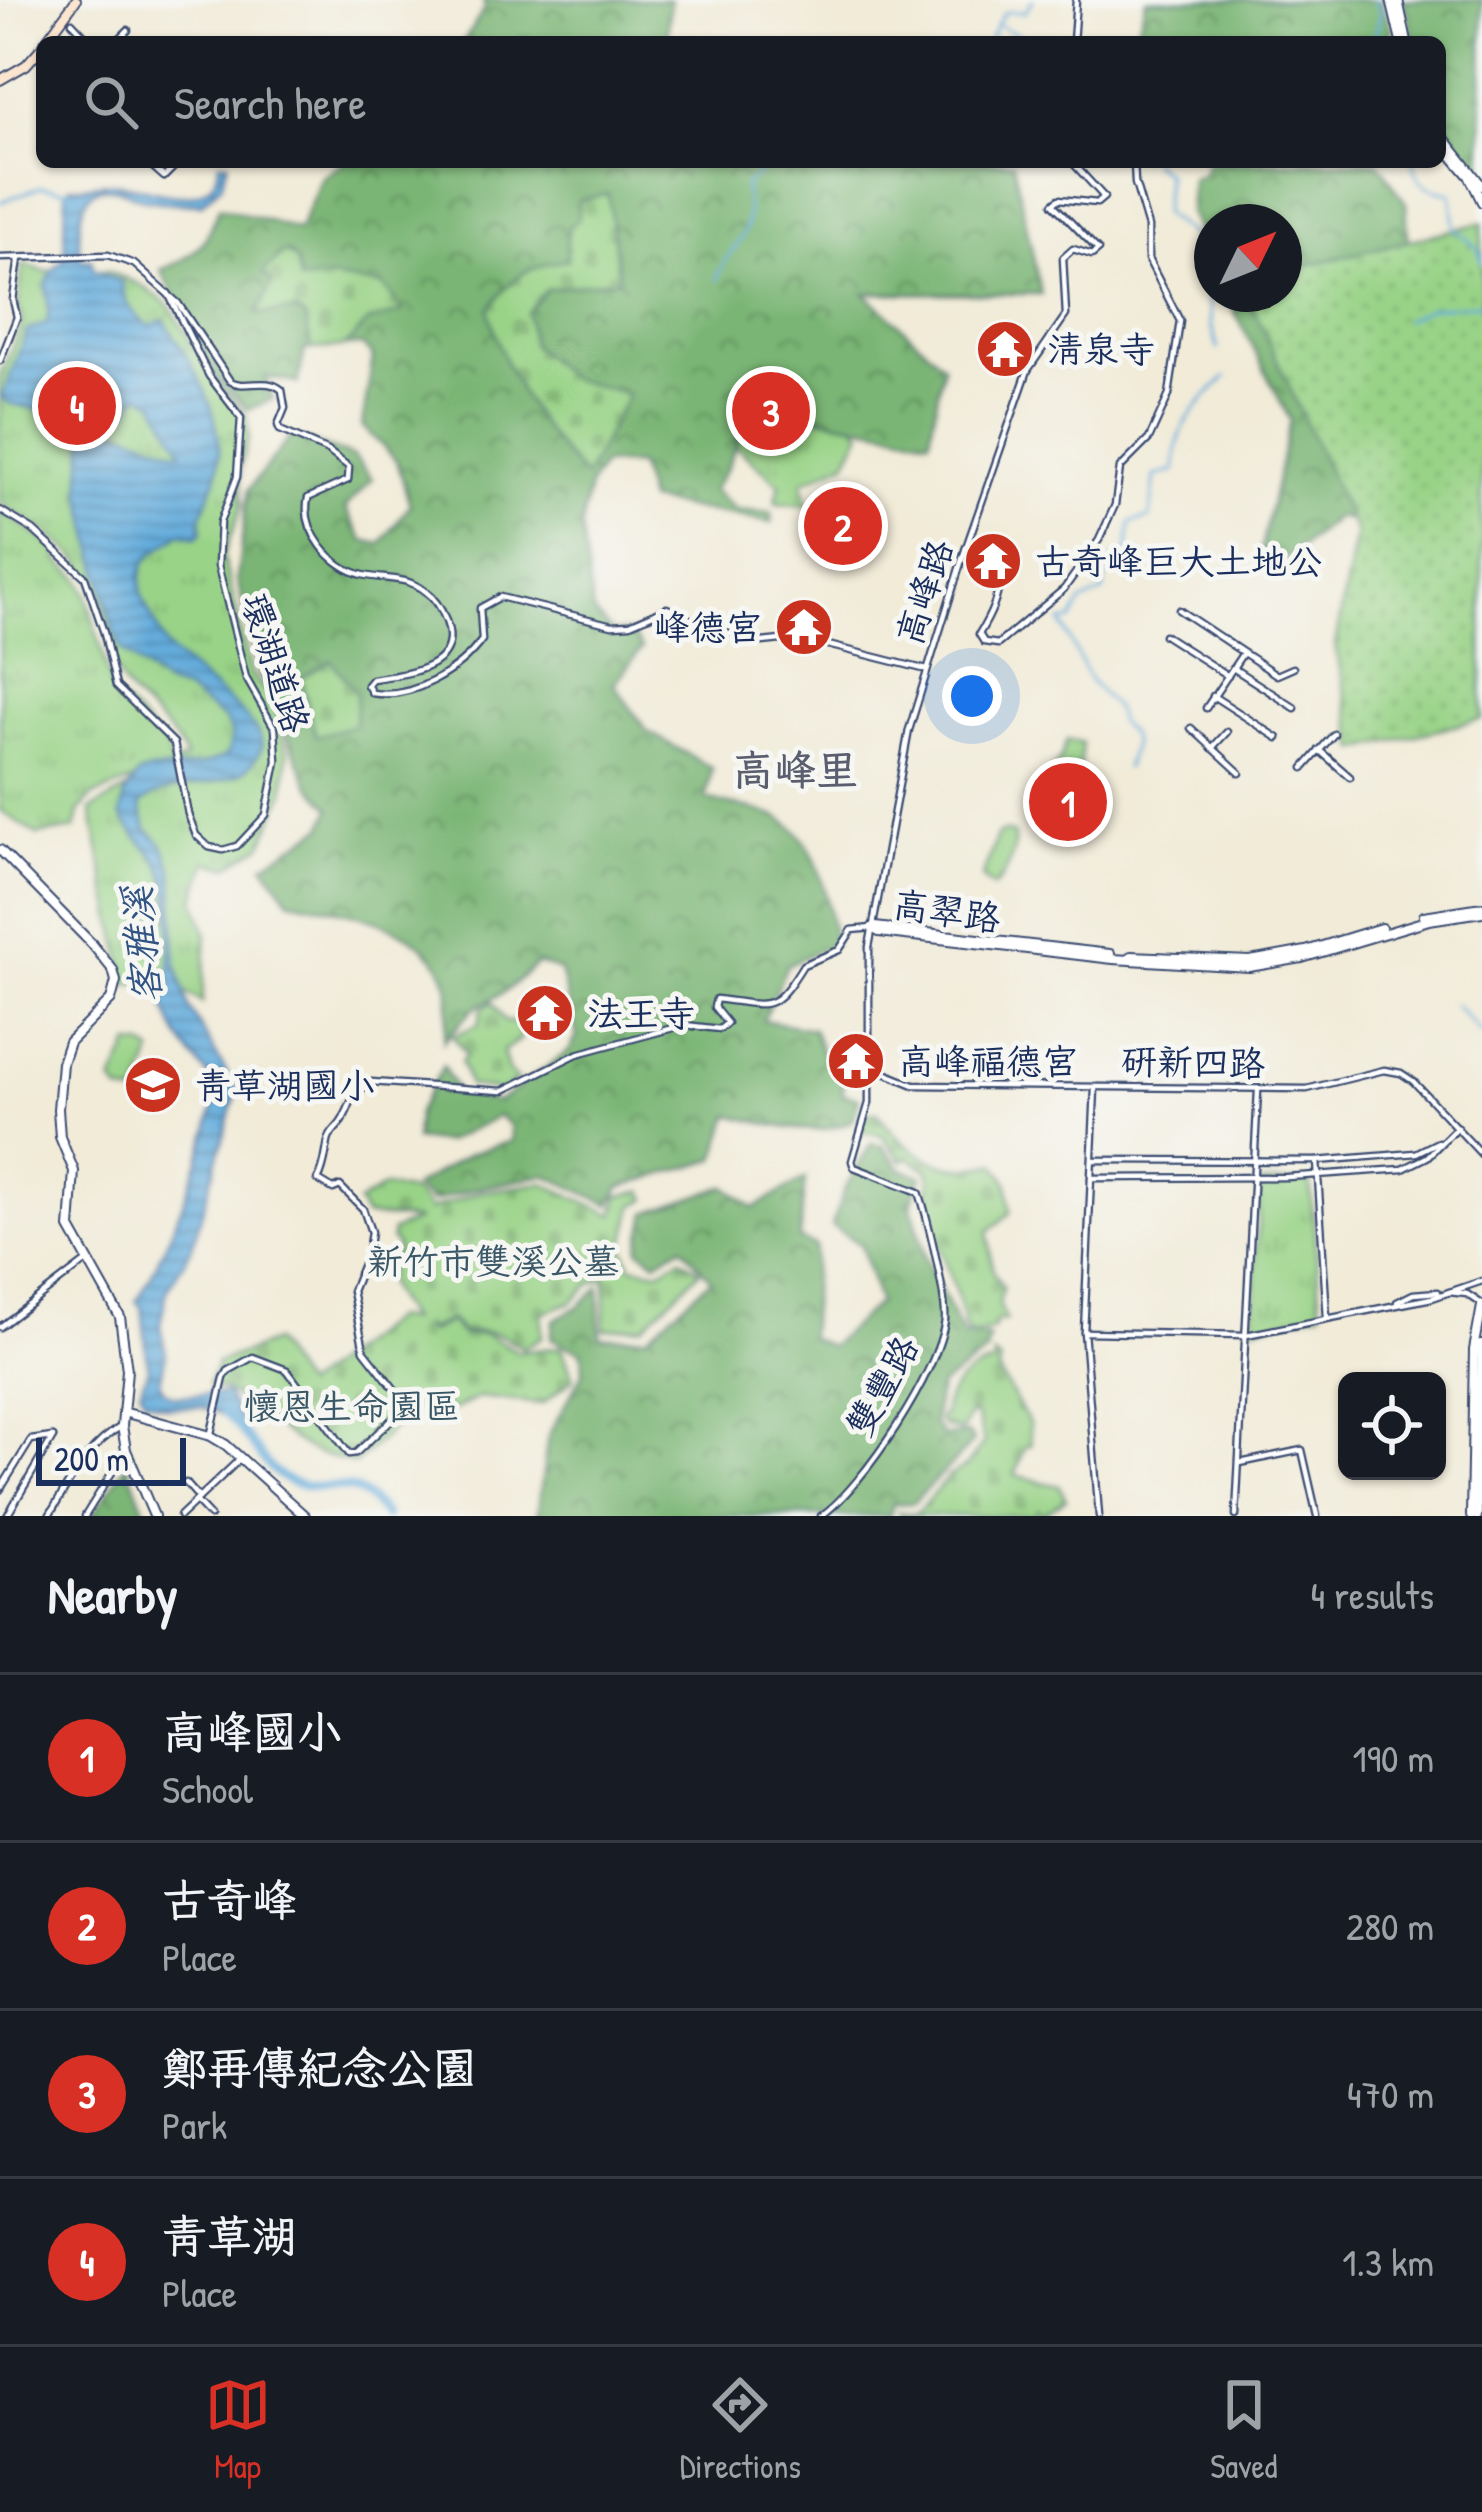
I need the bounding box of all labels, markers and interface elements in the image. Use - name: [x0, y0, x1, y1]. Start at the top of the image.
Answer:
- search box: [36, 36, 1446, 168]
- icon: search: [78, 69, 144, 135]
- text: Search here: [174, 72, 366, 133]
- north arrow: [1194, 204, 1302, 312]
- temple icon: 清泉寺: [974, 318, 1036, 380]
- place label: 清泉寺: [1047, 324, 1155, 373]
- pin: 4: [38, 361, 116, 451]
- pin: 3: [732, 366, 810, 456]
- pin: 2: [804, 481, 882, 571]
- temple icon: 古奇峰巨大土地公: [962, 530, 1024, 592]
- street label: 高峰路: [884, 533, 964, 651]
- place label: 古奇峰巨大土地公: [1035, 536, 1323, 585]
- street label: 環湖道路: [231, 587, 322, 739]
- temple icon: 峰德宮: [773, 596, 835, 658]
- place label: 峰德宮: [654, 602, 762, 651]
- your location: [942, 666, 1002, 726]
- district label: 高峰里: [732, 741, 858, 798]
- pin: 1: [1029, 757, 1107, 847]
- street label: 高翠路: [890, 879, 1004, 942]
- water label: 客雅溪: [109, 882, 172, 1006]
- temple icon: 法王寺: [514, 982, 576, 1044]
- place label: 法王寺: [587, 988, 695, 1037]
- temple icon: 高峰福德宮: [825, 1030, 887, 1092]
- place label: 高峰福德宮: [898, 1036, 1078, 1085]
- street label: 研新四路: [1121, 1036, 1265, 1087]
- school or university icon: 青草湖國小: [122, 1054, 184, 1116]
- place label: 青草湖國小: [195, 1060, 375, 1109]
- park label: 新竹市雙溪公墓: [367, 1236, 619, 1285]
- street label: 雙豐路: [834, 1327, 929, 1445]
- map controls: [1338, 1372, 1446, 1480]
- button: locate: [1338, 1372, 1446, 1480]
- park label: 懷恩生命園區: [244, 1381, 460, 1430]
- scale bar: [36, 1432, 186, 1485]
- text: 200 m: [54, 1437, 129, 1481]
- text: Nearby: [48, 1560, 178, 1629]
- text: 4 results: [1310, 1568, 1434, 1621]
- text: 高峰國小: [162, 1701, 342, 1762]
- text: 1: [80, 1731, 94, 1784]
- text: 190 m: [1353, 1731, 1434, 1784]
- text: School: [162, 1762, 253, 1815]
- text: 古奇峰: [162, 1869, 297, 1930]
- text: 2: [78, 1899, 96, 1952]
- text: 280 m: [1346, 1899, 1434, 1952]
- text: Place: [162, 1930, 237, 1983]
- text: 鄭再傳紀念公園: [162, 2037, 477, 2098]
- text: 3: [78, 2067, 96, 2120]
- text: 470 m: [1347, 2067, 1434, 2120]
- text: Park: [162, 2098, 227, 2151]
- text: 青草湖: [162, 2205, 297, 2266]
- text: 4: [80, 2235, 94, 2288]
- text: 1.3 km: [1342, 2235, 1434, 2288]
- text: Place: [162, 2266, 237, 2319]
- tab: Map: [205, 2372, 271, 2488]
- tab: Directions: [680, 2372, 801, 2488]
- tab: Saved: [1210, 2372, 1277, 2488]

